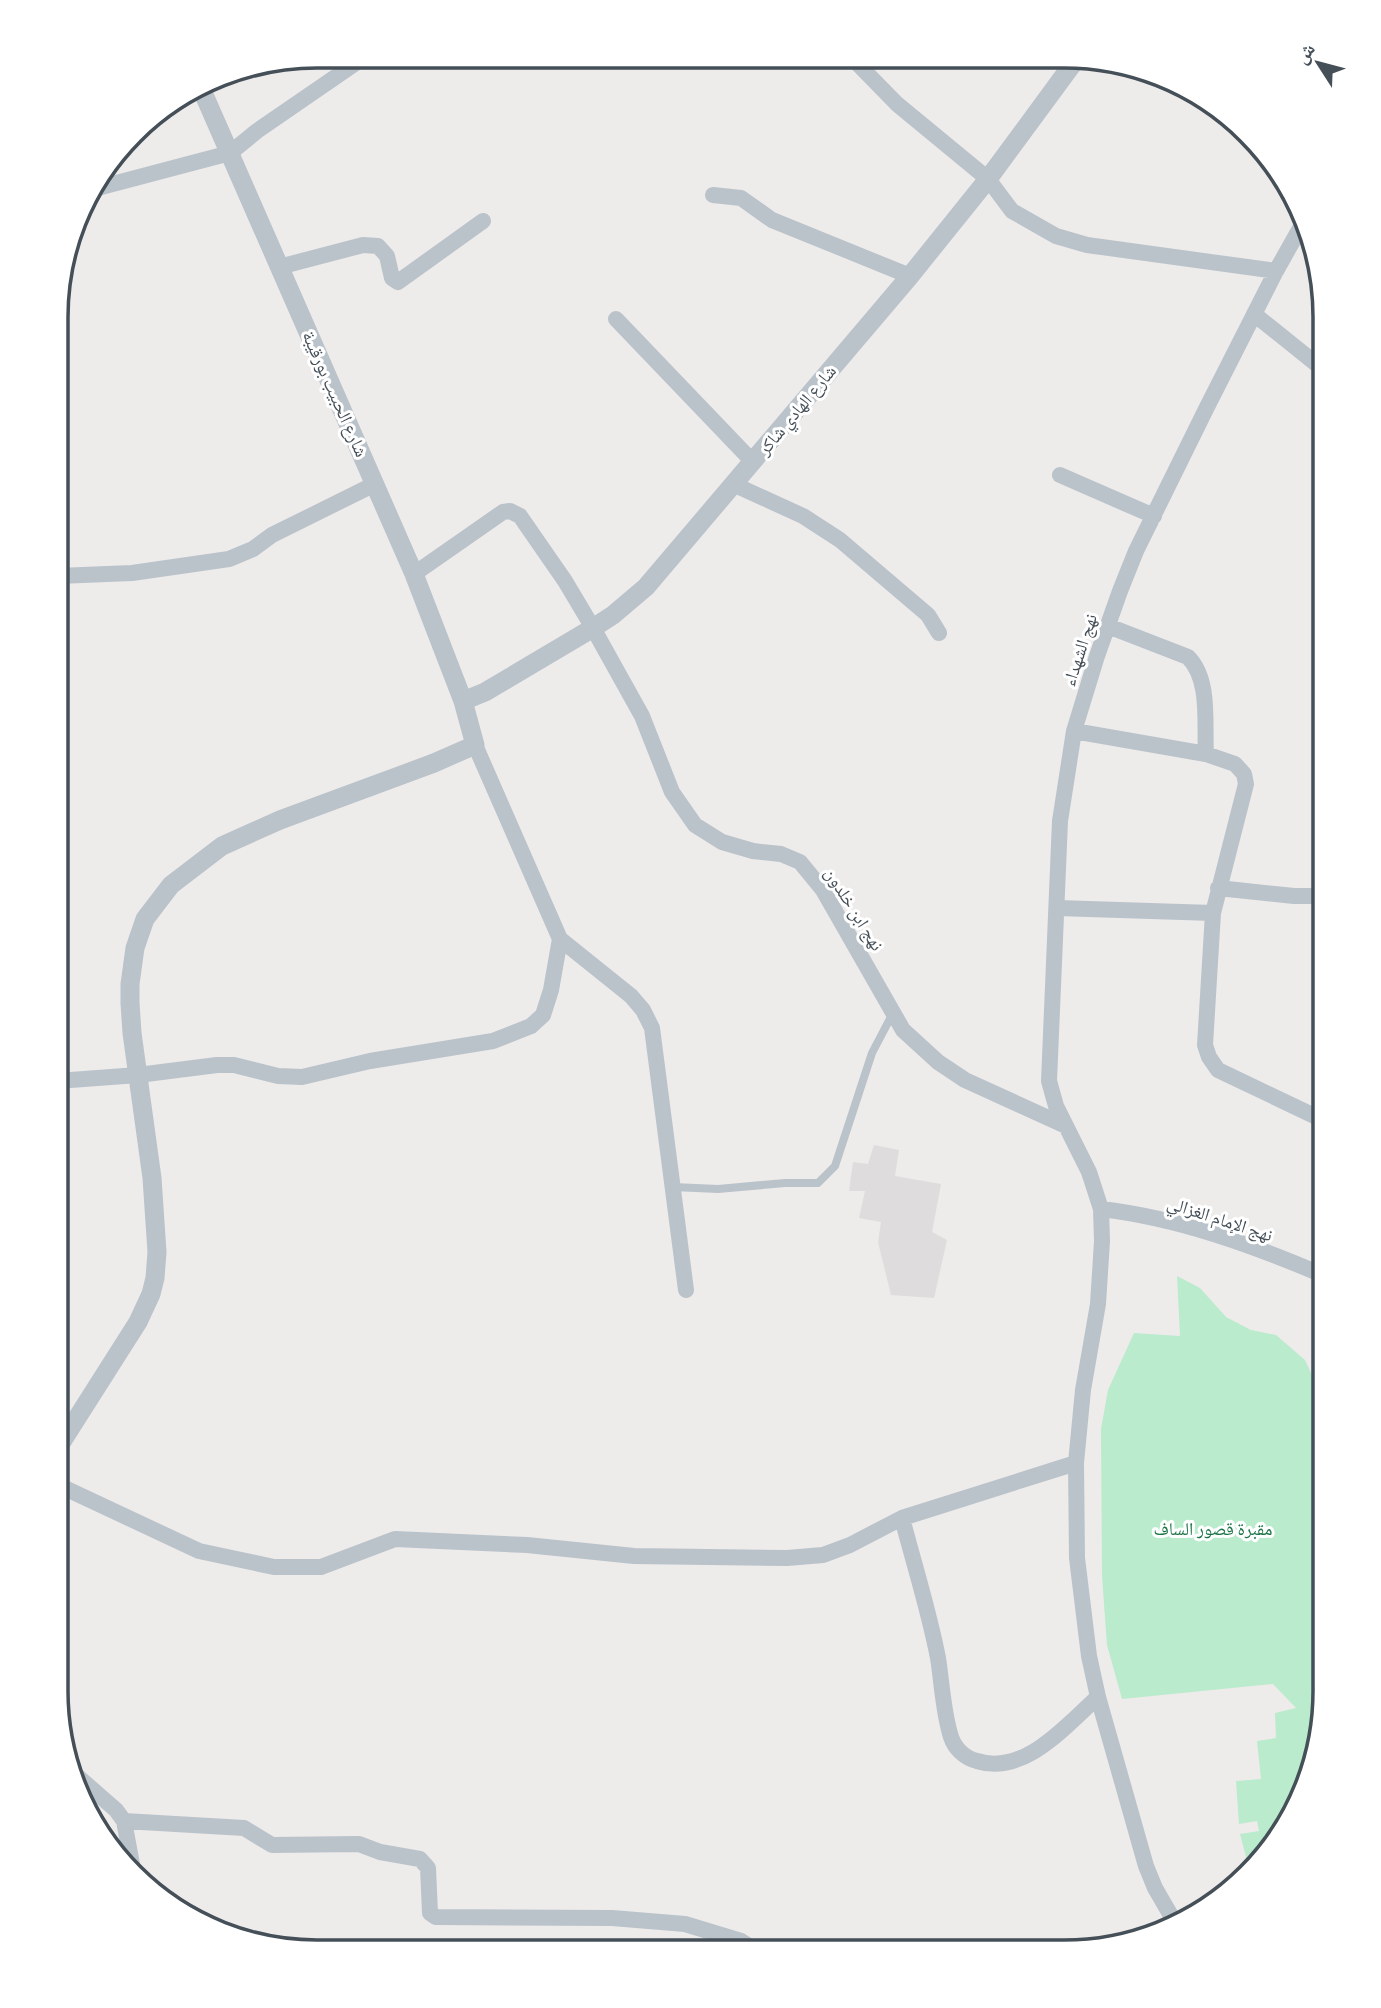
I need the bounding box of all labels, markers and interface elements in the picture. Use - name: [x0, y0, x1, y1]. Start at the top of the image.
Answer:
- north arrow: [1283, 28, 1353, 98]
- text: ش: [1289, 38, 1320, 68]
- street label: شارع الحبيب بورقيبة: [297, 327, 374, 460]
- street label: شارع الهادي شاكر: [752, 360, 844, 463]
- street label: نهج الشهداء: [1057, 611, 1103, 689]
- street label: نهج ابن خلدون: [819, 863, 889, 955]
- street label: نهج الإمام الغزالي: [1163, 1191, 1276, 1250]
- park label: مقبرة قصور الساف: [1153, 1517, 1273, 1540]

